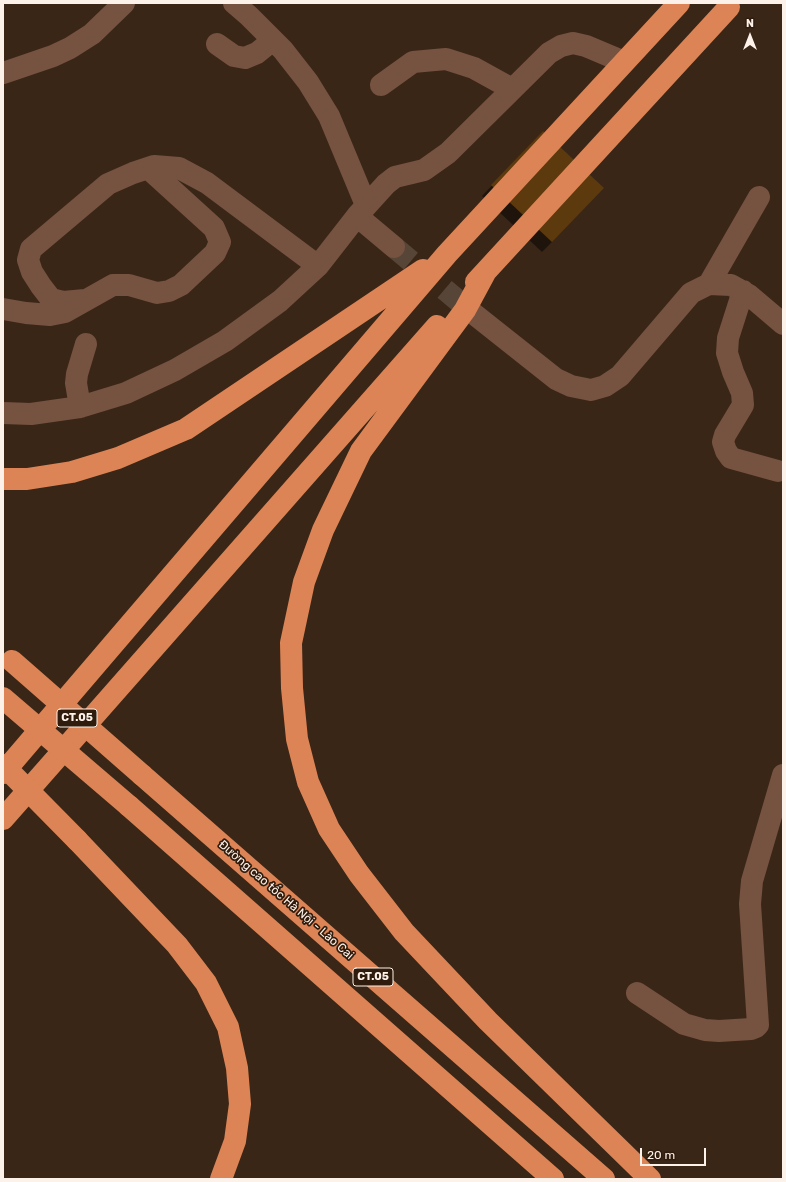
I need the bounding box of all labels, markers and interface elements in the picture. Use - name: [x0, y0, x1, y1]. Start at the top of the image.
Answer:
- north arrow: [730, 16, 770, 56]
- text: N: [746, 17, 754, 30]
- road number: CT.05: [57, 709, 97, 727]
- street label: Đường cao tốc Hà Nội - Lào Cai: [215, 837, 357, 963]
- road number: CT.05: [353, 968, 393, 986]
- scale bar: [642, 1140, 708, 1166]
- text: 20 m: [647, 1148, 675, 1162]

